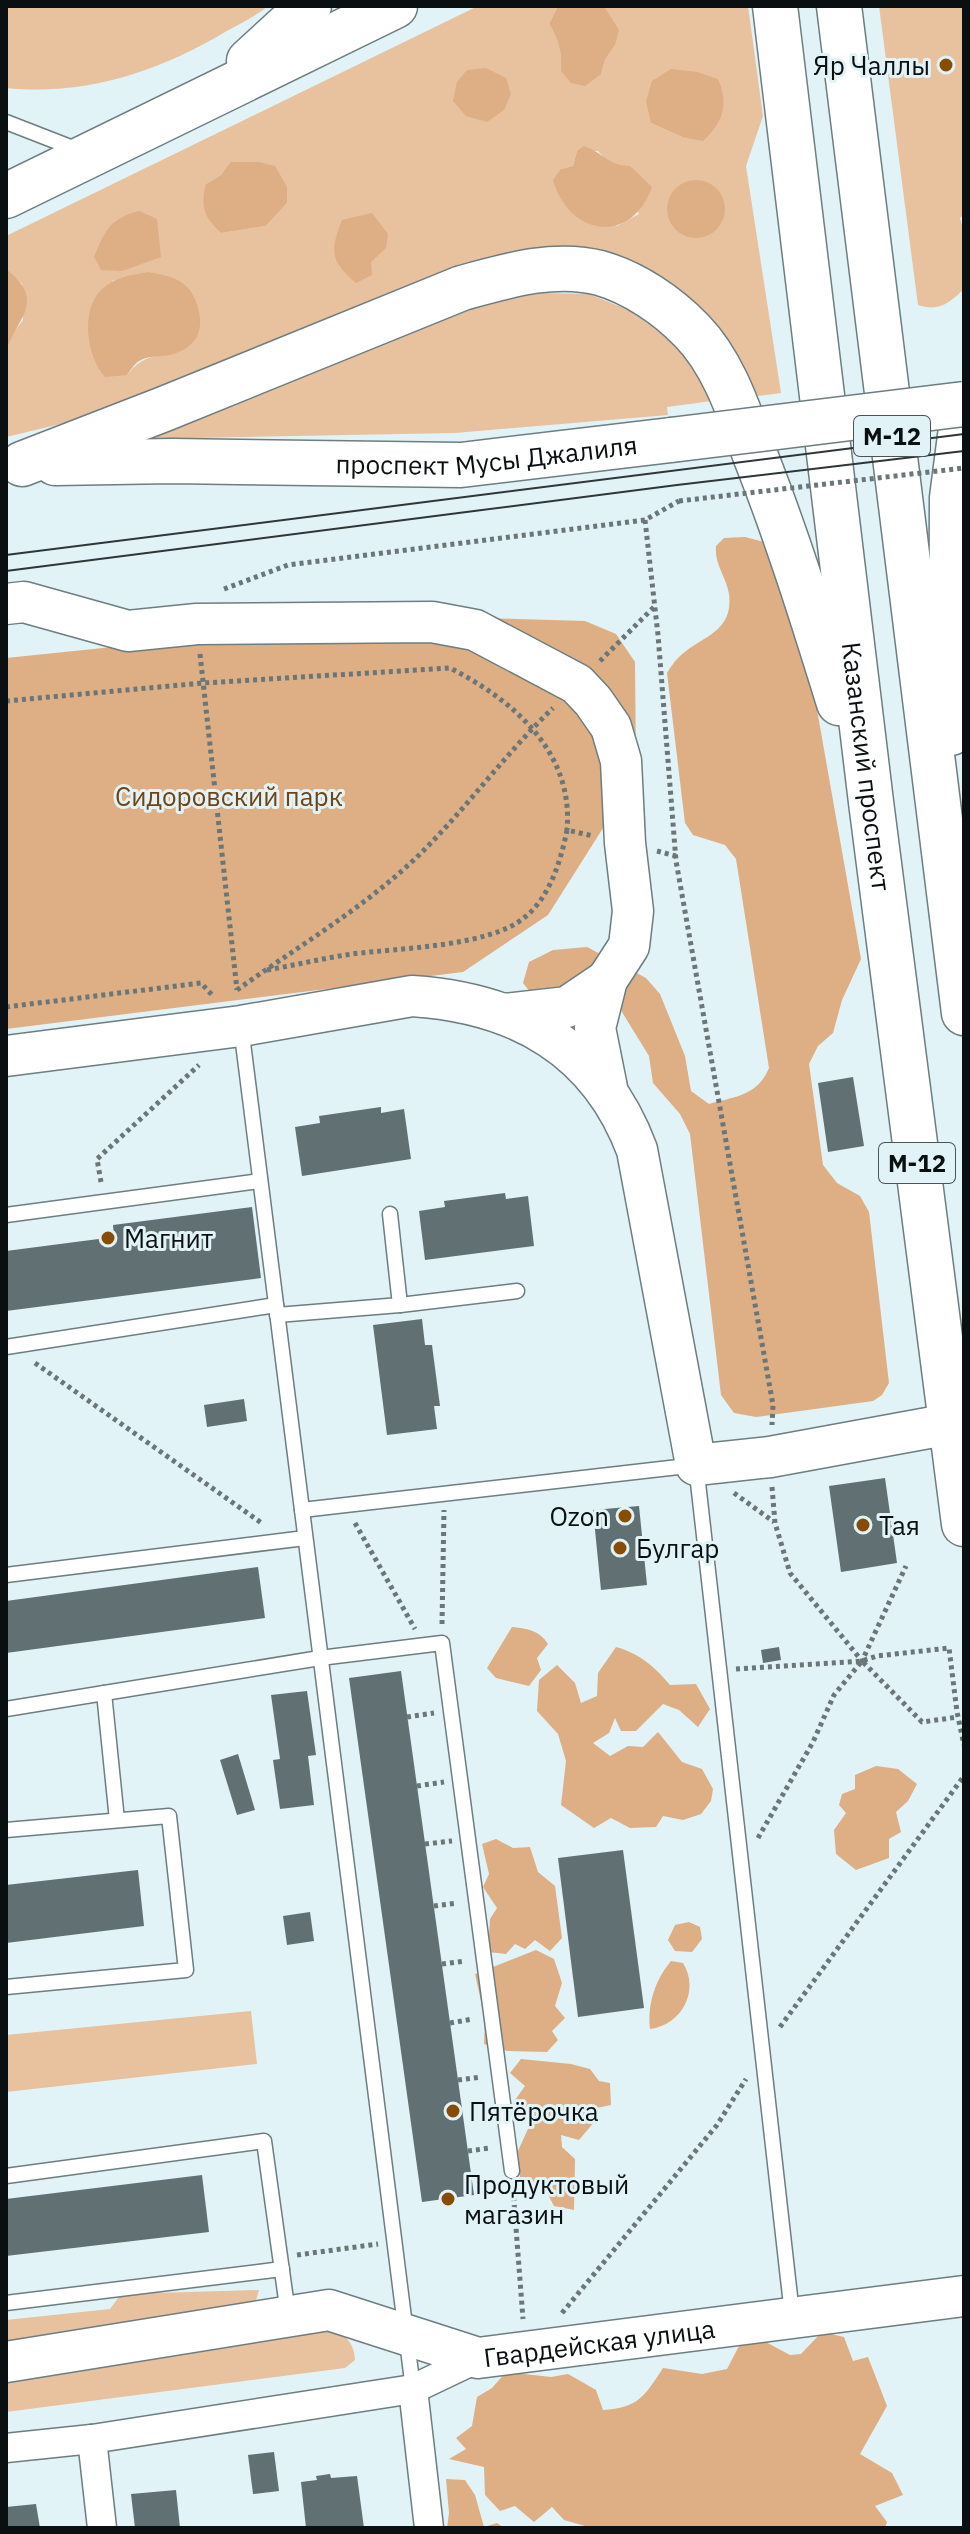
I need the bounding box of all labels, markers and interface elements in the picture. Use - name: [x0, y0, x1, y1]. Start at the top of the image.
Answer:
- place label: Яр Чаллы: [813, 48, 930, 82]
- marker: Яр Чаллы: [937, 56, 955, 74]
- road number: М-12: [854, 416, 930, 456]
- street label: проспект Мусы Джалиля: [335, 427, 639, 483]
- street label: Казанский проспект: [835, 640, 899, 893]
- park label: Сидоровский парк: [115, 779, 343, 813]
- road number: М-12: [879, 1143, 955, 1183]
- place label: Магнит: [124, 1221, 213, 1255]
- marker: Магнит: [99, 1229, 117, 1247]
- place label: Ozon: [549, 1499, 609, 1533]
- marker: Ozon: [616, 1507, 634, 1525]
- place label: Тая: [879, 1508, 920, 1542]
- marker: Тая: [854, 1516, 872, 1534]
- place label: Булгар: [636, 1531, 719, 1565]
- marker: Булгар: [611, 1539, 629, 1557]
- place label: Пятёрочка: [469, 2094, 599, 2128]
- marker: Пятёрочка: [444, 2102, 462, 2120]
- place label: Продуктовый магазин: [464, 2167, 629, 2231]
- marker: Продуктовый магазин: [439, 2190, 457, 2208]
- street label: Гвардейская улица: [482, 2311, 717, 2374]

